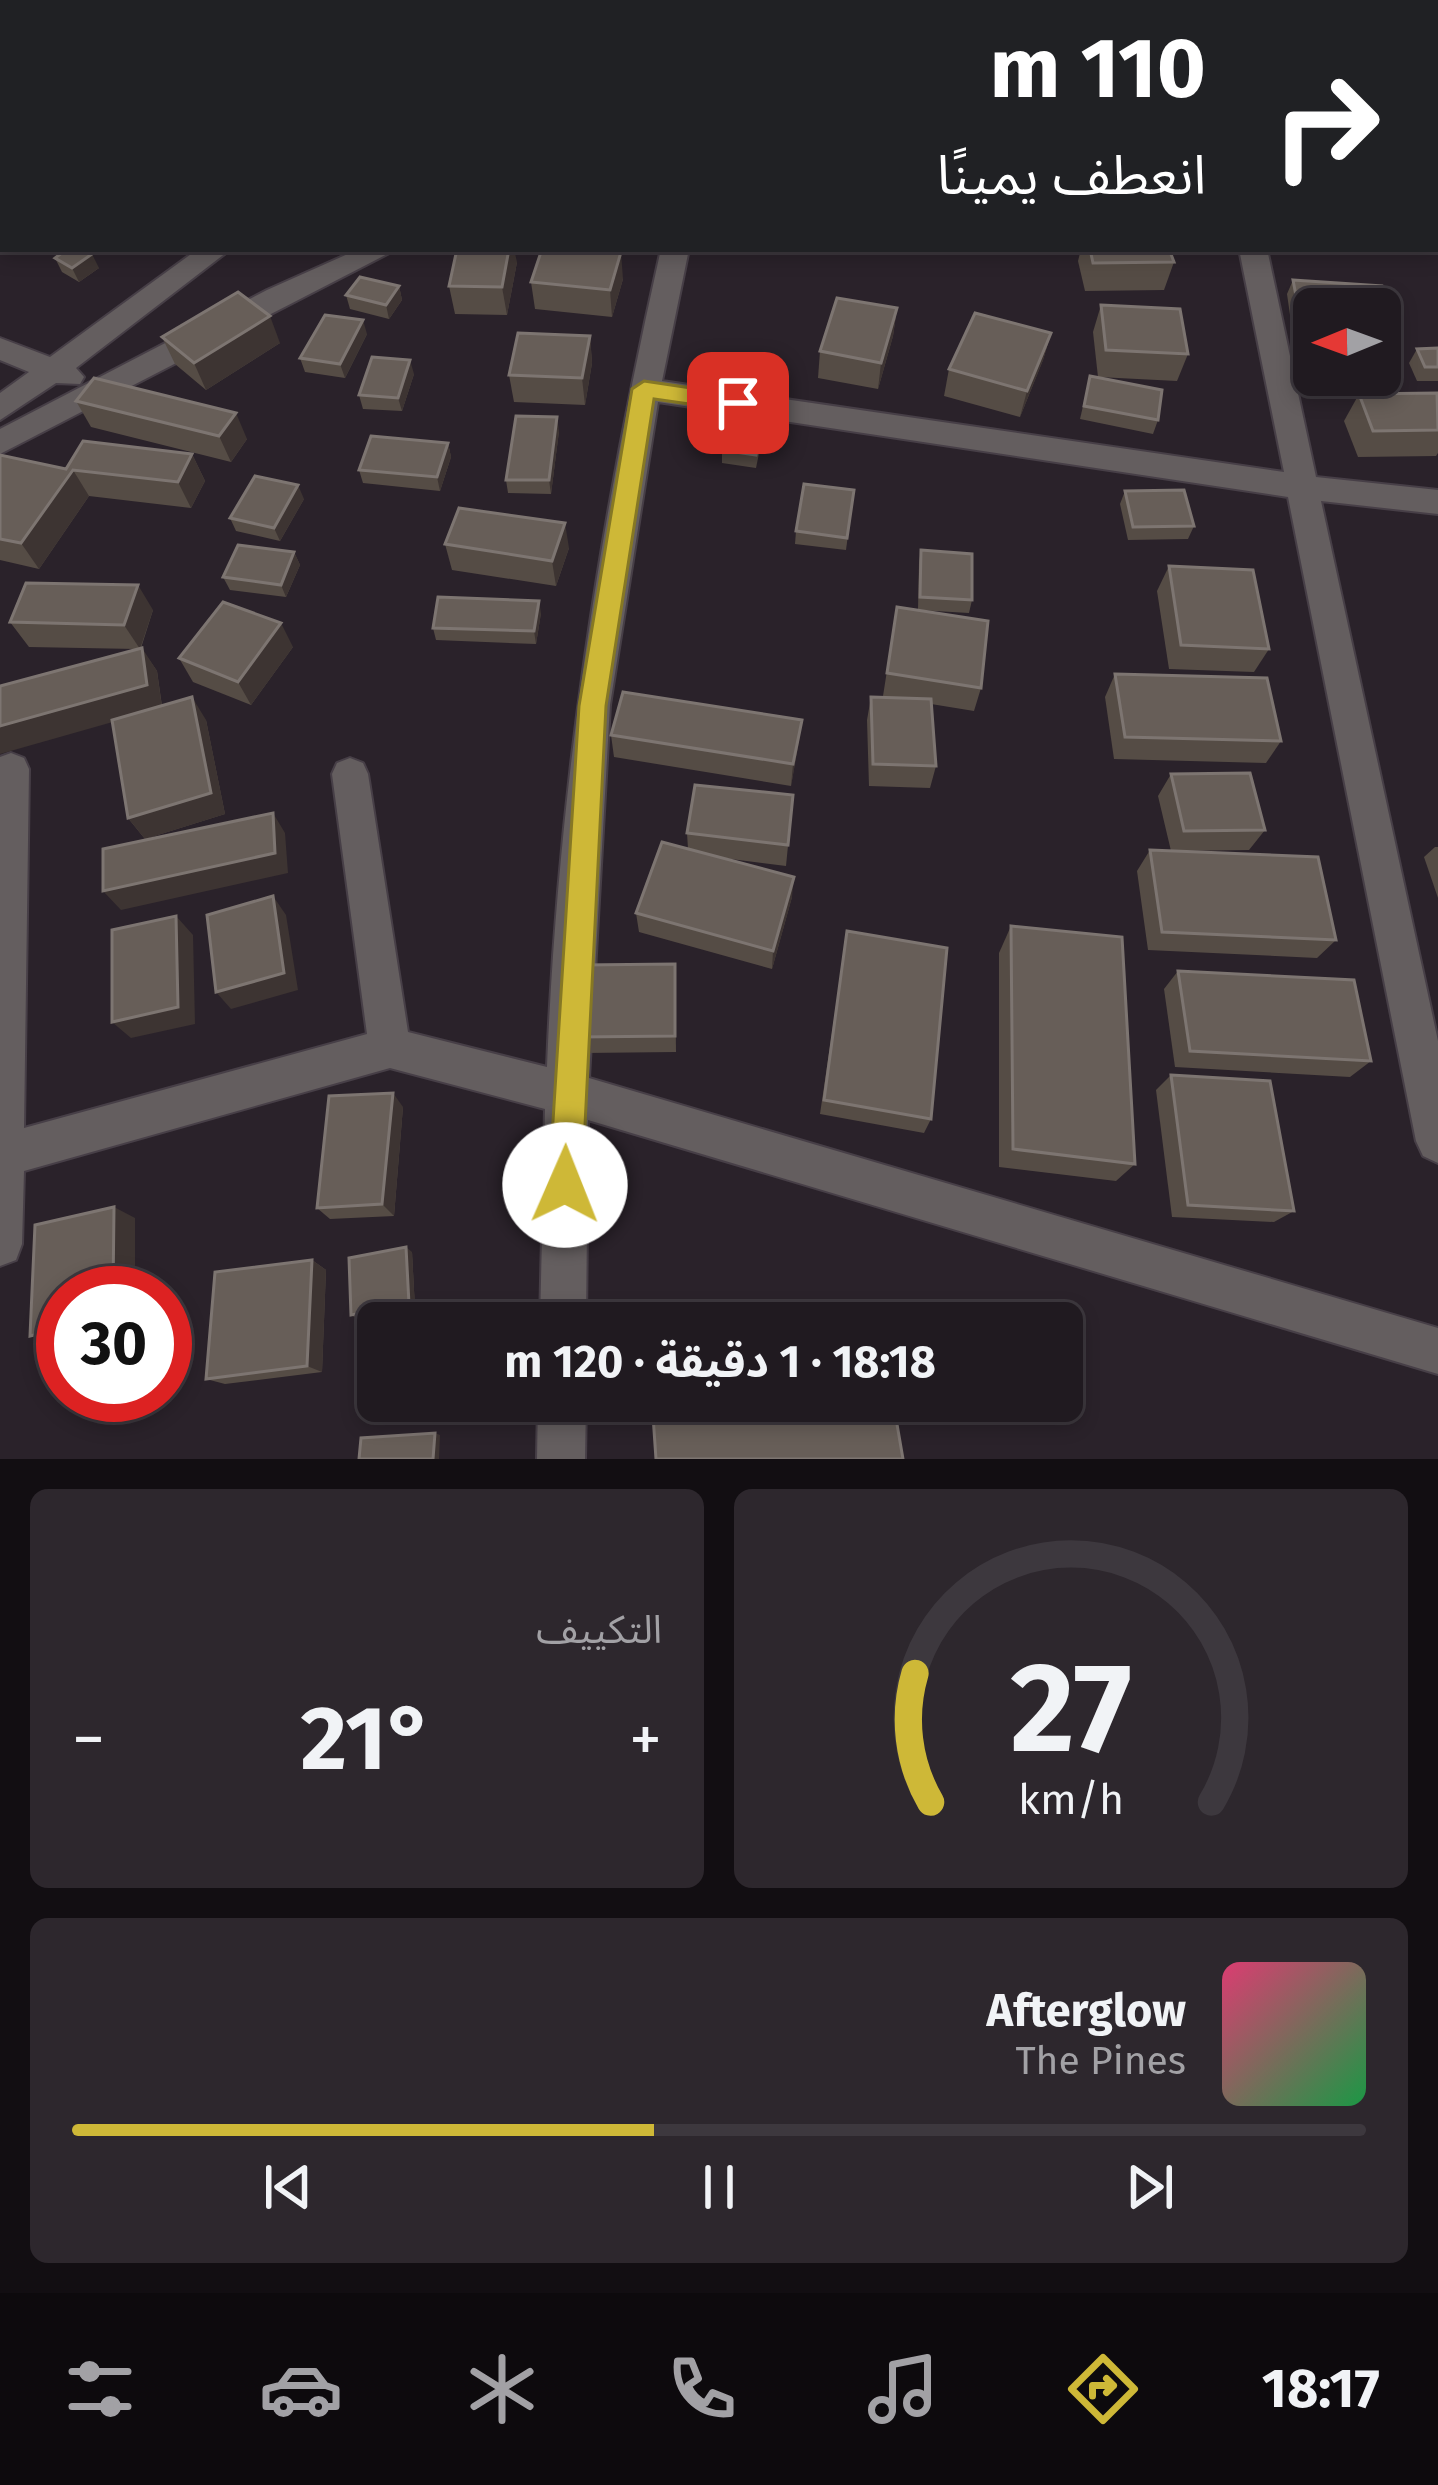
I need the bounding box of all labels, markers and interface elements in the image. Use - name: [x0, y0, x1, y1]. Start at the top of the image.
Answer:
- text: 110 m: [990, 18, 1206, 119]
- icon: right: [1248, 48, 1404, 204]
- text: انعطف يمينًا: [937, 144, 1206, 208]
- north arrow: [1293, 288, 1401, 396]
- map controls: [1293, 288, 1401, 396]
- pin: [687, 352, 789, 454]
- icon: arrive: [705, 370, 771, 436]
- position arrow: [502, 1122, 628, 1248]
- speed limit sign: 30: [36, 1266, 192, 1422]
- text: 18:18 · 1 دقيقة · 120 m: [504, 1335, 936, 1389]
- text: التكييف: [536, 1607, 662, 1653]
- text: 27: [1010, 1634, 1132, 1784]
- text: 21°: [300, 1685, 434, 1793]
- text: −: [72, 1700, 105, 1779]
- text: +: [629, 1700, 662, 1779]
- text: km/h: [1018, 1773, 1124, 1824]
- text: Afterglow: [987, 1984, 1186, 2038]
- text: The Pines: [1015, 2038, 1186, 2084]
- icon: previous: [255, 2154, 321, 2220]
- icon: pause: [686, 2154, 752, 2220]
- icon: next: [1117, 2154, 1183, 2220]
- icon: filters: [58, 2347, 142, 2431]
- icon: car: [259, 2347, 343, 2431]
- icon: climate: [460, 2347, 544, 2431]
- icon: phone: [660, 2347, 744, 2431]
- icon: music: [861, 2347, 945, 2431]
- icon: directions: [1061, 2347, 1145, 2431]
- text: 18:17: [1262, 2357, 1380, 2421]

